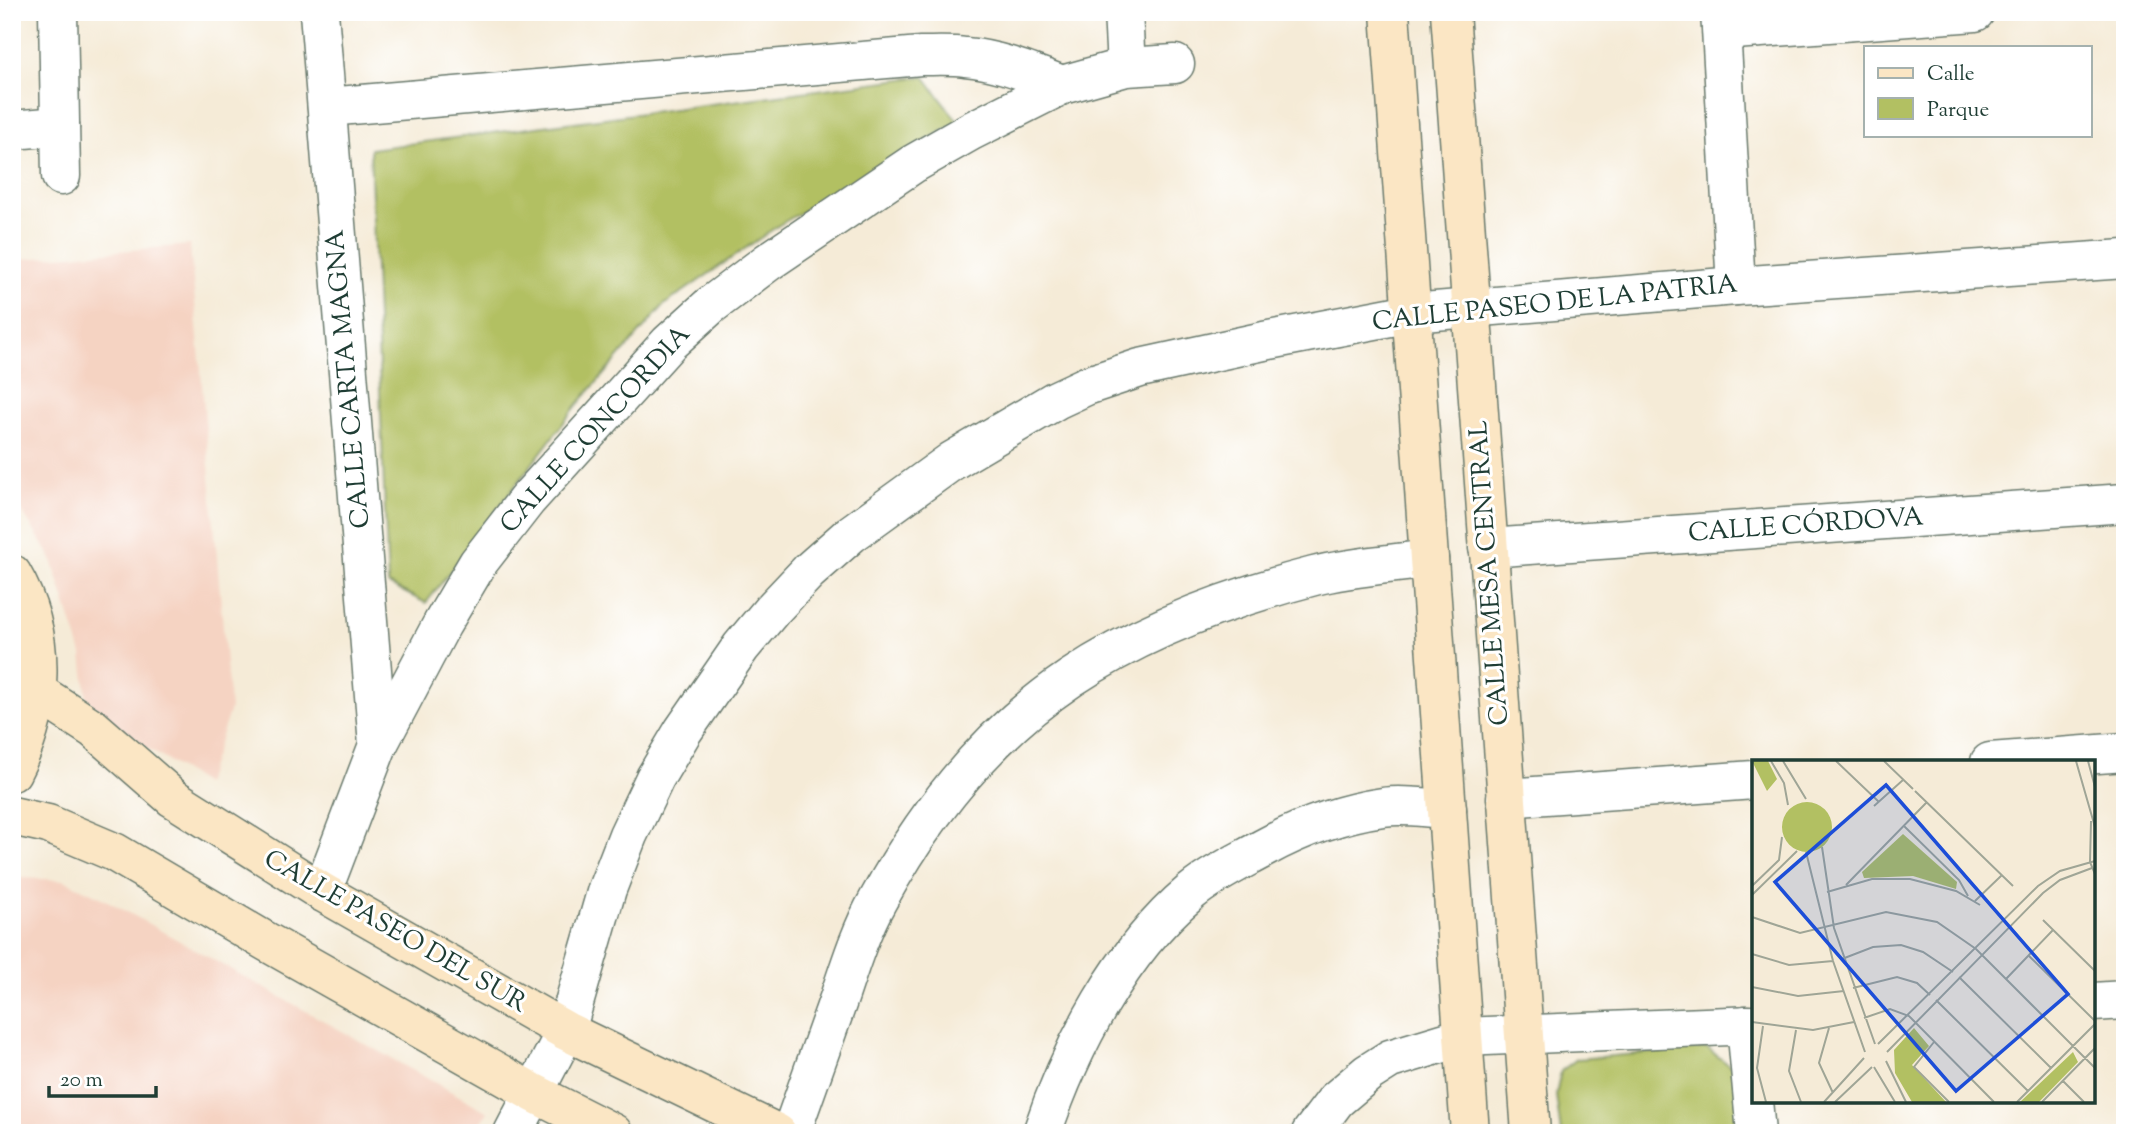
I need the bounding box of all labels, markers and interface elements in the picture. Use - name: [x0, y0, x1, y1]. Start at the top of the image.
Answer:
- legend: [1864, 46, 2092, 136]
- text: Calle: [1927, 60, 1975, 90]
- text: Parque: [1927, 96, 1989, 126]
- street label: CALLE CARTA MAGNA: [317, 228, 381, 530]
- street label: CALLE PASEO DE LA PATRIA: [1370, 266, 1740, 342]
- street label: CALLE CONCORDIA: [492, 318, 700, 542]
- street label: CALLE MESA CENTRAL: [1461, 419, 1519, 727]
- street label: CALLE CÓRDOVA: [1687, 499, 1925, 553]
- inset map: [1752, 760, 2095, 1103]
- street label: CALLE PASEO DEL SUR: [257, 841, 534, 1023]
- scale bar: [49, 1054, 156, 1098]
- text: 20 m: [60, 1066, 103, 1096]

